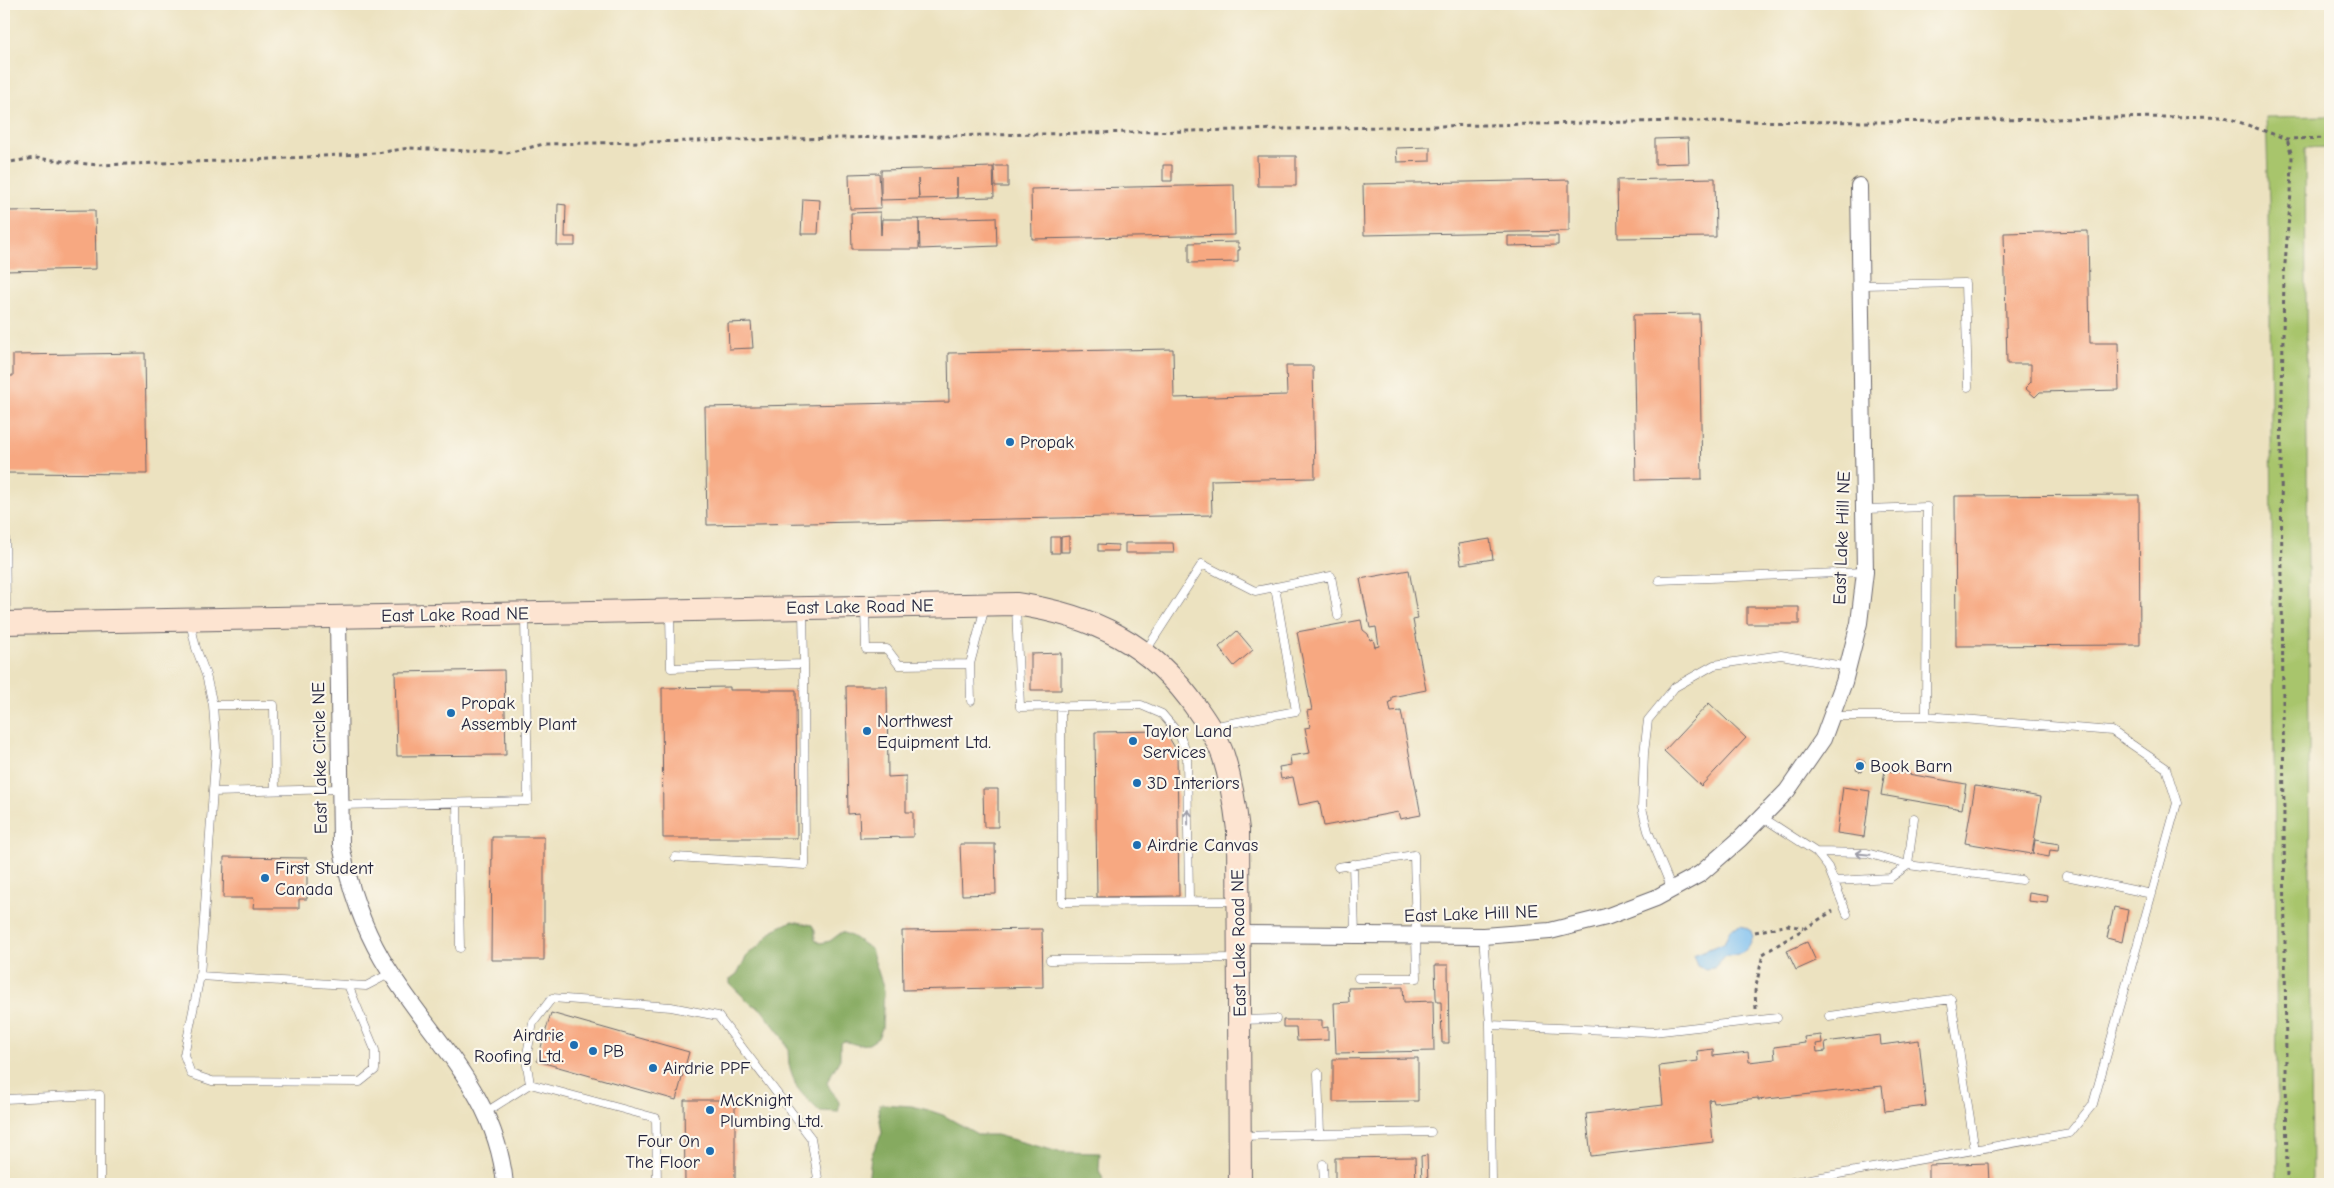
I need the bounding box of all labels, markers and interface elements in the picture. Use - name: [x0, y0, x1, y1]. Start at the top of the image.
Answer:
- place label: Propak: [1020, 432, 1074, 453]
- marker: Propak: [1004, 436, 1016, 448]
- street label: East Lake Hill NE: [1829, 471, 1855, 605]
- street label: East Lake Road NE: [786, 595, 934, 619]
- street label: East Lake Road NE: [381, 603, 529, 627]
- street label: East Lake Circle NE: [308, 682, 332, 834]
- place label: Propak Assembly Plant: [461, 693, 577, 735]
- marker: Propak Assembly Plant: [445, 707, 457, 719]
- place label: Northwest Equipment Ltd.: [877, 711, 991, 753]
- place label: Taylor Land Services: [1143, 721, 1232, 763]
- marker: Northwest Equipment Ltd.: [861, 725, 873, 737]
- marker: Taylor Land Services: [1127, 735, 1139, 747]
- place label: Book Barn: [1870, 756, 1952, 777]
- marker: Book Barn: [1854, 760, 1866, 772]
- place label: 3D Interiors: [1147, 773, 1239, 794]
- marker: 3D Interiors: [1131, 777, 1143, 789]
- one-way arrow: [1183, 809, 1193, 825]
- place label: Airdrie Canvas: [1147, 835, 1258, 856]
- marker: Airdrie Canvas: [1131, 839, 1143, 851]
- one-way arrow: [1855, 849, 1871, 859]
- place label: First Student Canada: [275, 858, 374, 900]
- street label: East Lake Road NE: [1227, 869, 1251, 1017]
- marker: First Student Canada: [259, 872, 271, 884]
- street label: East Lake Hill NE: [1404, 901, 1538, 927]
- place label: Airdrie Roofing Ltd.: [474, 1025, 564, 1067]
- marker: Airdrie Roofing Ltd.: [568, 1039, 580, 1051]
- place label: PB: [603, 1041, 624, 1062]
- marker: PB: [587, 1045, 599, 1057]
- place label: Airdrie PPF: [663, 1058, 751, 1079]
- marker: Airdrie PPF: [647, 1062, 659, 1074]
- place label: McKnight Plumbing Ltd.: [720, 1090, 823, 1132]
- marker: McKnight Plumbing Ltd.: [704, 1104, 716, 1116]
- place label: Four On The Floor: [625, 1131, 701, 1173]
- marker: Four On The Floor: [704, 1145, 716, 1157]

